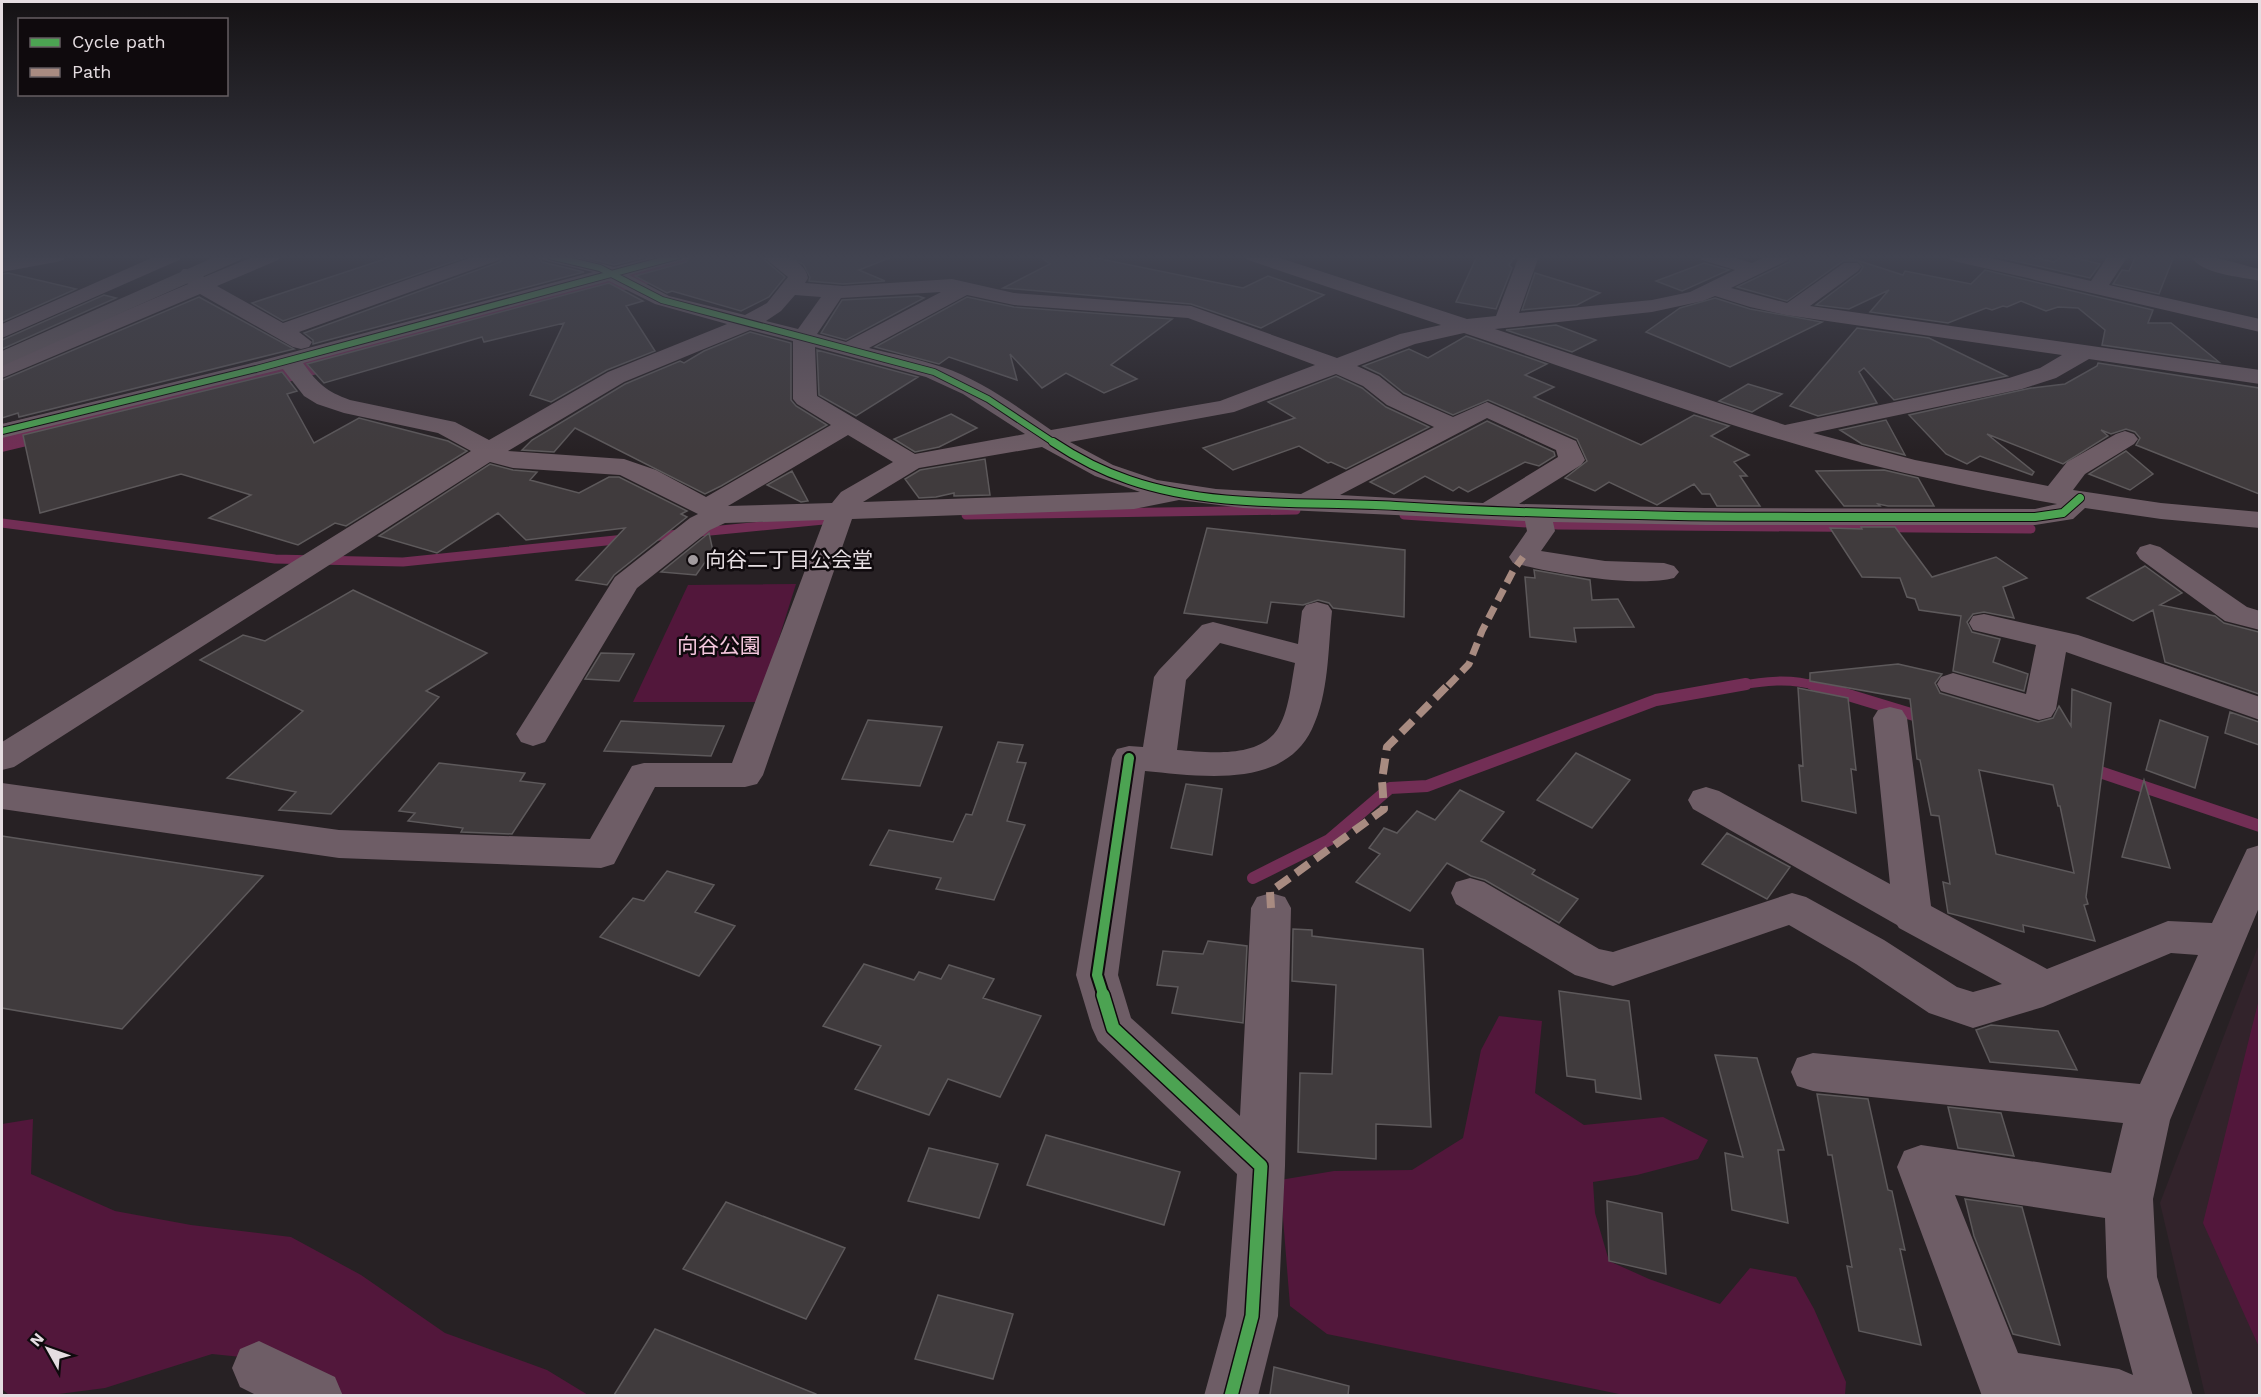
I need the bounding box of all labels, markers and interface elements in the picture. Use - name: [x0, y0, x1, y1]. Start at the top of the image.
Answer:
- legend: [18, 18, 228, 96]
- text: Cycle path: [72, 31, 166, 52]
- text: Path: [72, 61, 112, 82]
- place label: 向谷二丁目公会堂: [705, 547, 873, 572]
- marker: 向谷二丁目公会堂: [686, 553, 700, 567]
- park label: 向谷公園: [677, 633, 761, 658]
- north arrow: [18, 1319, 78, 1379]
- text: N: [26, 1329, 48, 1350]

